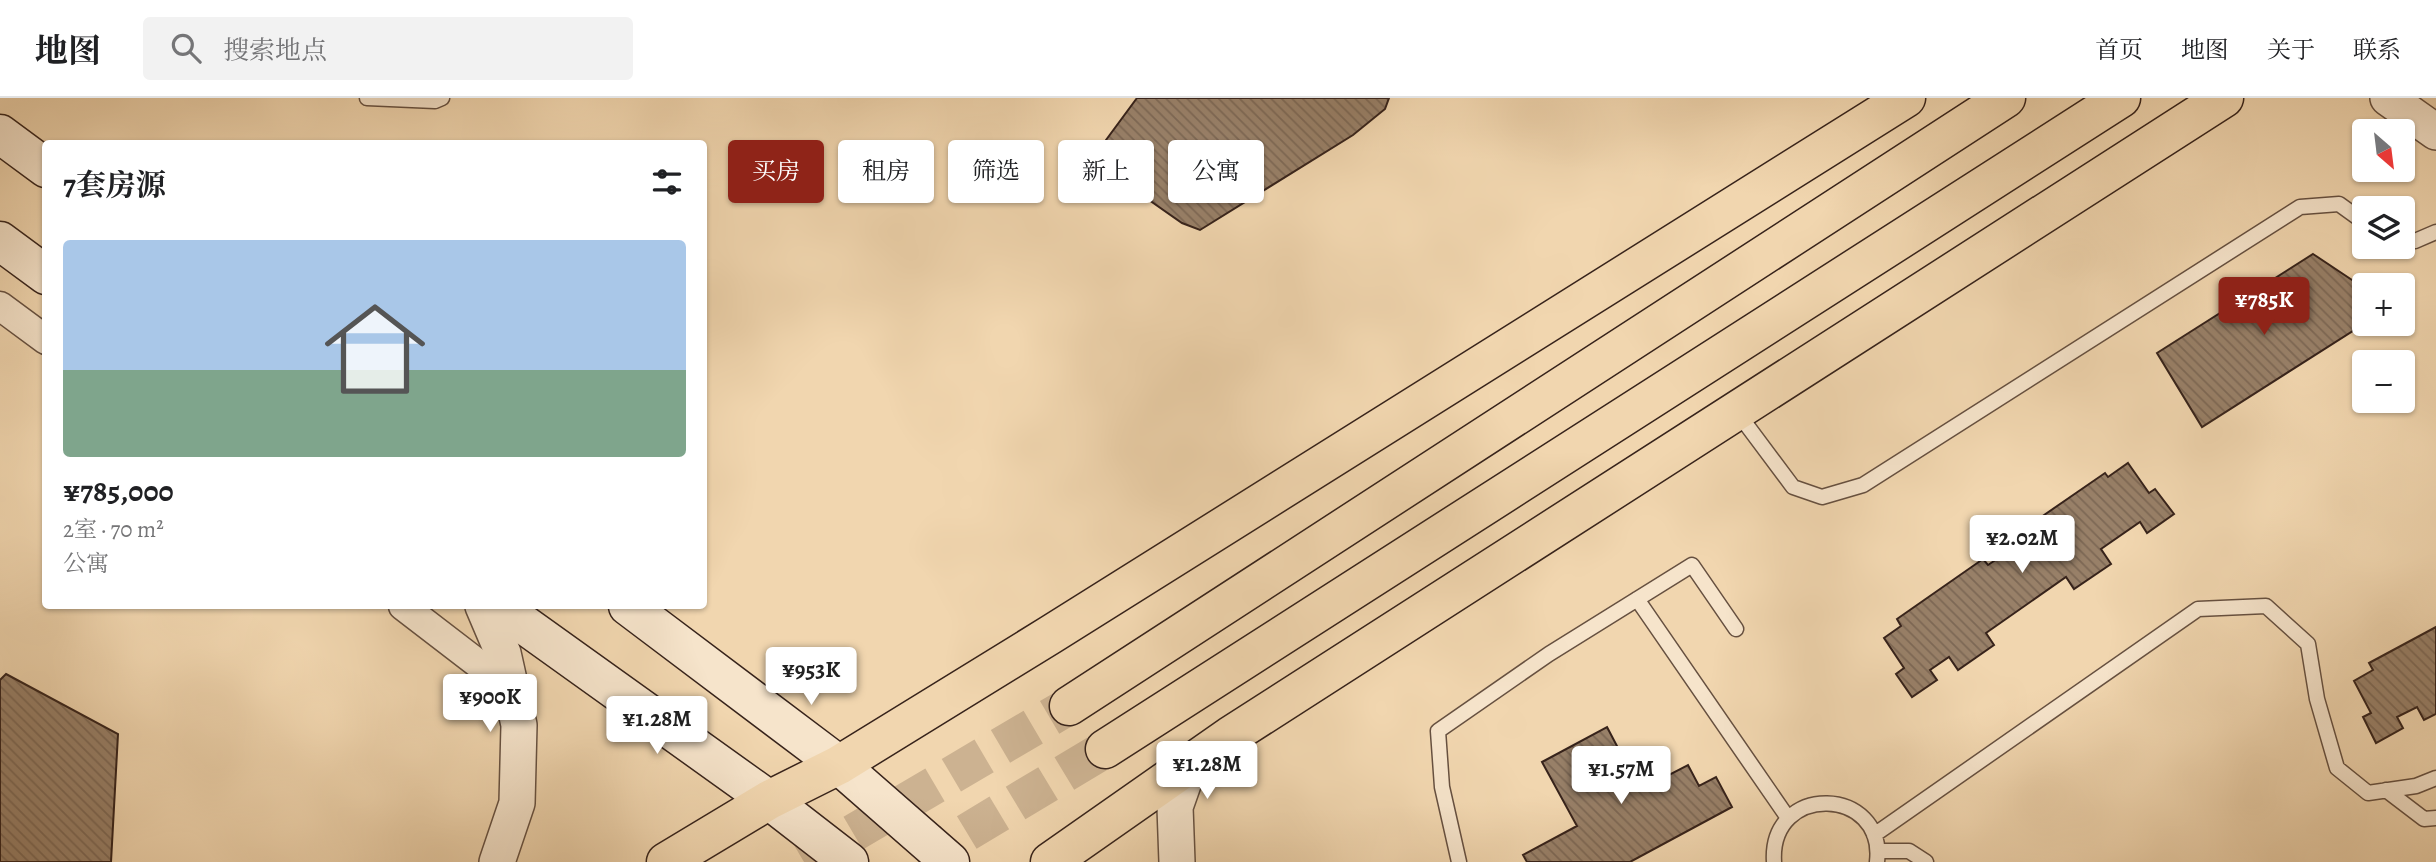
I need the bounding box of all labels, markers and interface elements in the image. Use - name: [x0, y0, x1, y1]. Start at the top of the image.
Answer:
- search box: [143, 17, 633, 80]
- text: 地图: [35, 28, 101, 73]
- icon: search: [167, 29, 205, 67]
- text: 搜索地点: [223, 33, 327, 68]
- text: 首页: [2095, 34, 2143, 66]
- text: 地图: [2181, 34, 2229, 66]
- text: 关于: [2267, 34, 2315, 66]
- text: 联系: [2353, 34, 2401, 66]
- north arrow: [2352, 119, 2415, 182]
- map controls: [2352, 119, 2415, 413]
- chip: 买房: [728, 140, 824, 203]
- chip: 租房: [838, 140, 934, 203]
- chip: 筛选: [948, 140, 1044, 203]
- chip: 新上: [1058, 140, 1154, 203]
- chip: 公寓: [1168, 140, 1264, 203]
- icon: filters: [648, 163, 686, 201]
- text: 7套房源: [63, 165, 166, 205]
- button: layers: [2352, 196, 2415, 259]
- button: +: [2352, 273, 2415, 336]
- pin: ¥785K: [2215, 278, 2313, 337]
- text: ¥785K: [2235, 284, 2294, 315]
- icon: home: [312, 286, 438, 412]
- button: −: [2352, 350, 2415, 413]
- text: ¥785,000: [63, 471, 174, 511]
- text: 2室 · 70 m²: [63, 514, 164, 545]
- pin: ¥2.02M: [1965, 516, 2079, 575]
- text: ¥2.02M: [1986, 522, 2058, 553]
- text: 公寓: [63, 548, 109, 579]
- pin: ¥953K: [762, 648, 860, 707]
- text: ¥953K: [782, 654, 840, 685]
- pin: ¥900K: [441, 674, 539, 734]
- text: ¥900K: [459, 681, 521, 712]
- pin: ¥1.28M: [600, 696, 714, 756]
- text: ¥1.28M: [622, 703, 692, 734]
- pin: ¥1.28M: [1150, 742, 1264, 801]
- pin: ¥1.57M: [1564, 746, 1678, 806]
- text: ¥1.28M: [1172, 748, 1242, 779]
- text: ¥1.57M: [1588, 753, 1654, 784]

